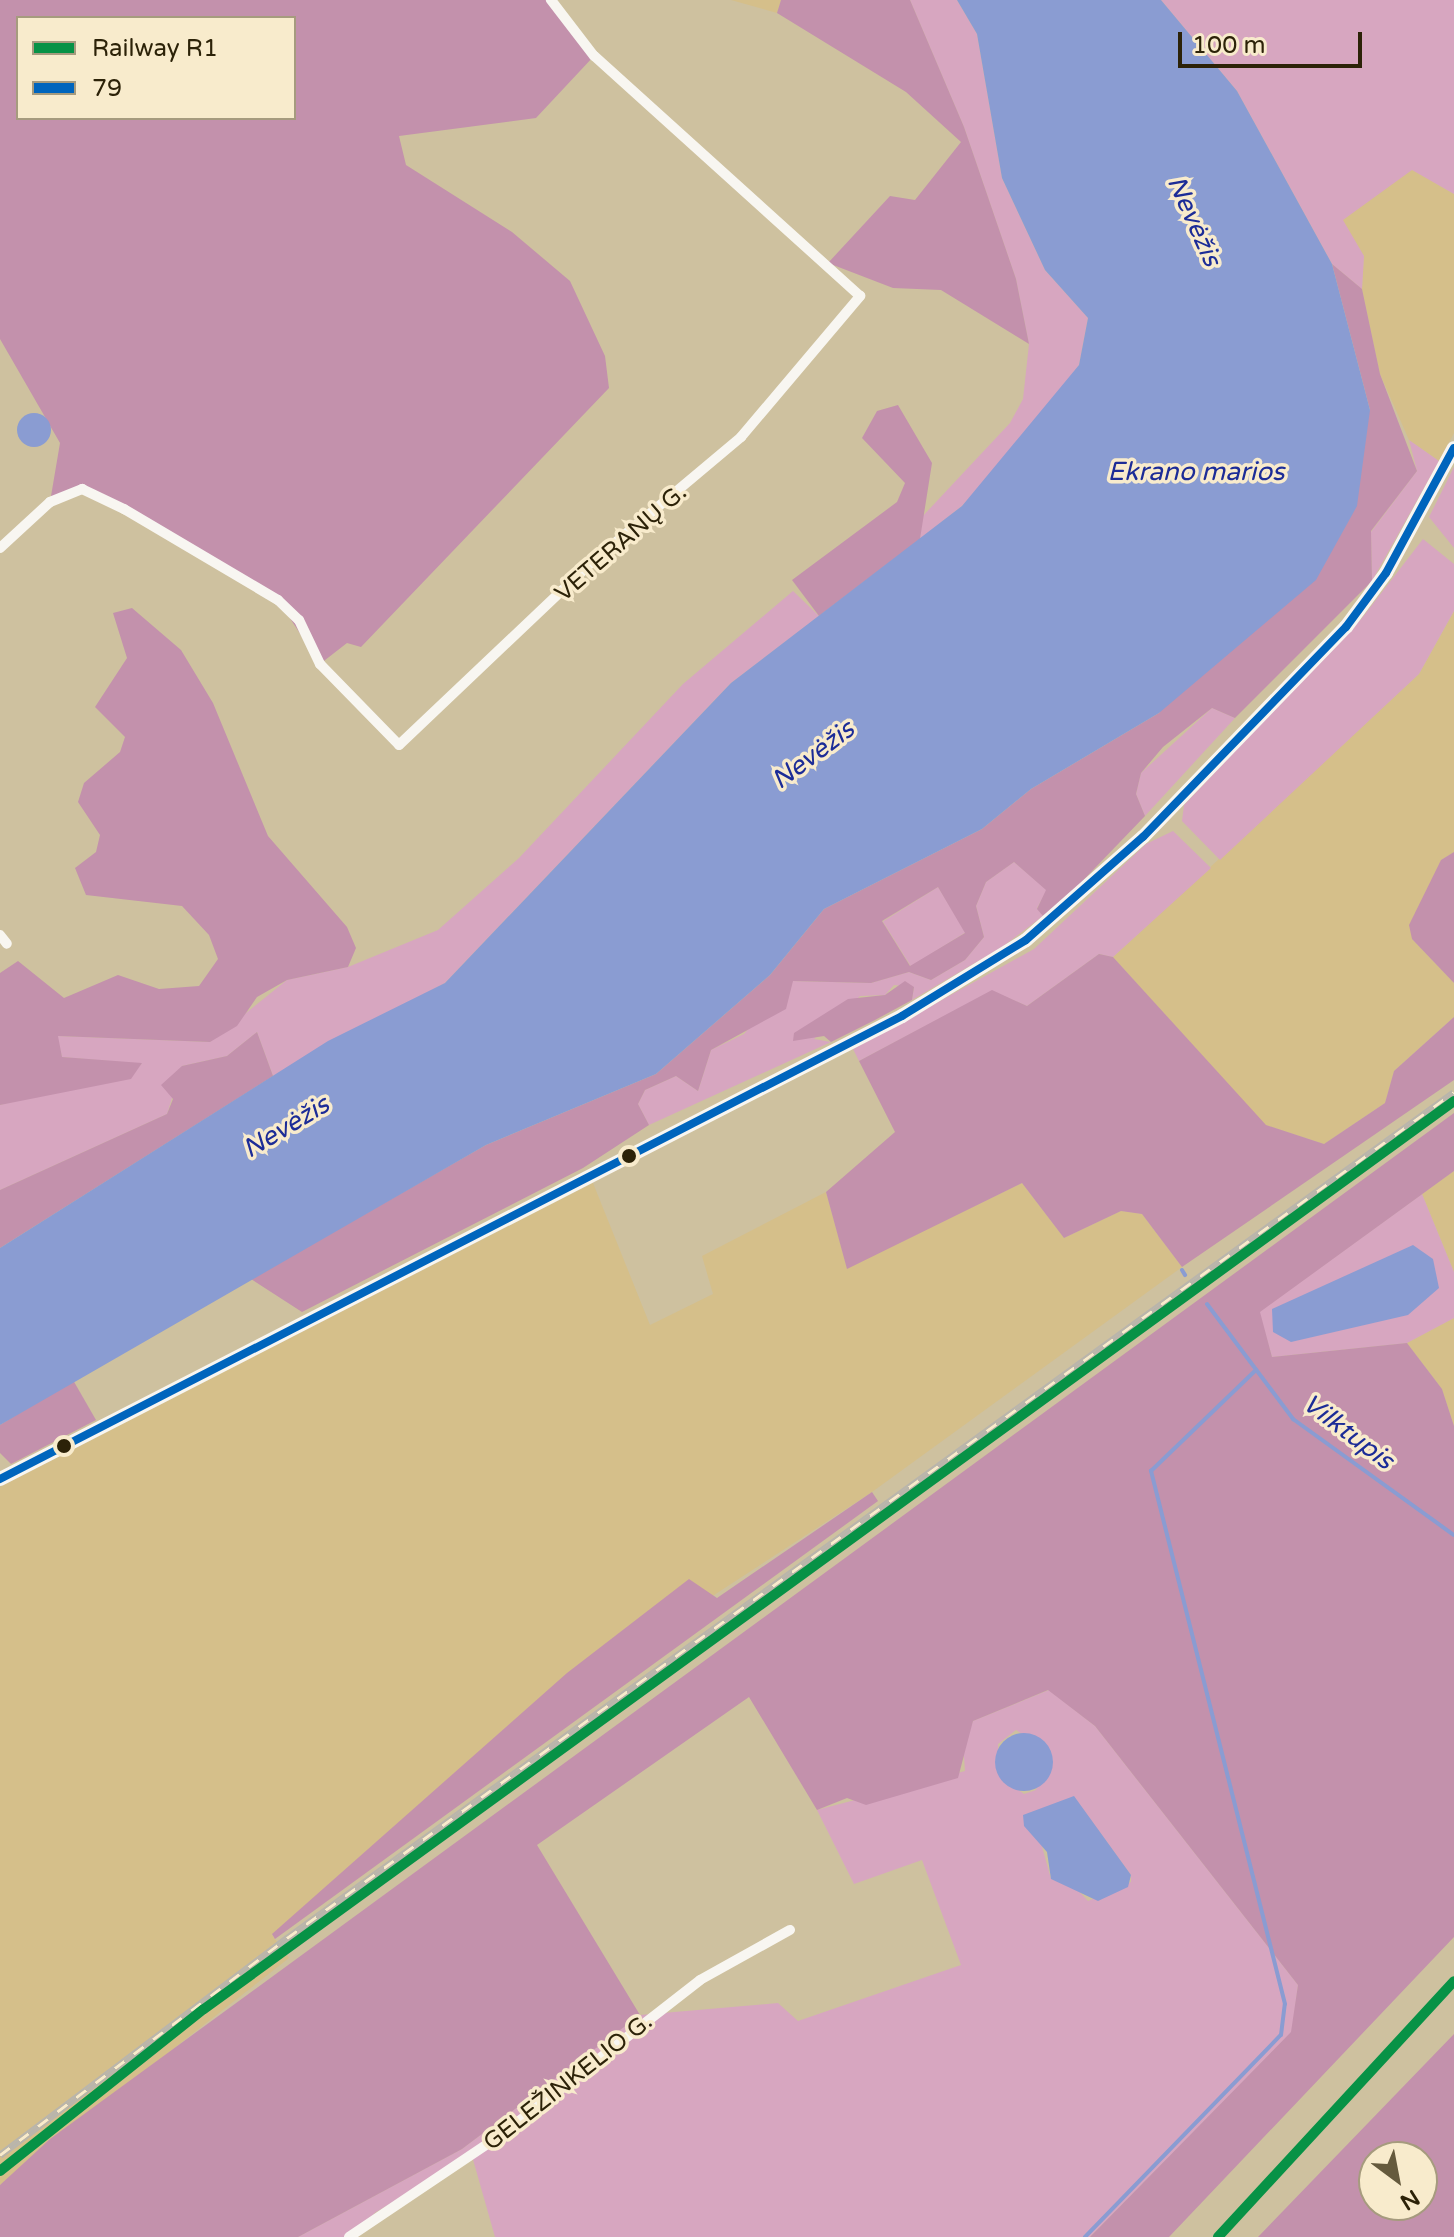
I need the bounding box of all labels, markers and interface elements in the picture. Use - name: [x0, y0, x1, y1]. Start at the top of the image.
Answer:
- legend: [16, 16, 296, 120]
- scale bar: [1182, 16, 1366, 66]
- text: 100 m: [1192, 31, 1266, 60]
- text: Railway R1: [92, 34, 218, 63]
- text: 79: [92, 74, 122, 103]
- water label: Nevėžis: [1160, 171, 1228, 271]
- water label: Ekrano marios: [1108, 456, 1284, 488]
- street label: VETERANŲ G.: [549, 478, 693, 608]
- water label: Nevėžis: [766, 714, 860, 796]
- water label: Nevėžis: [237, 1089, 335, 1165]
- unlabelled marker: [621, 1148, 637, 1164]
- water label: Vilktupis: [1296, 1388, 1400, 1476]
- unlabelled marker: [56, 1438, 72, 1454]
- street label: GELEŽINKELIO G.: [478, 2007, 658, 2157]
- north arrow: [1358, 2141, 1438, 2221]
- text: N: [1395, 2184, 1424, 2215]

